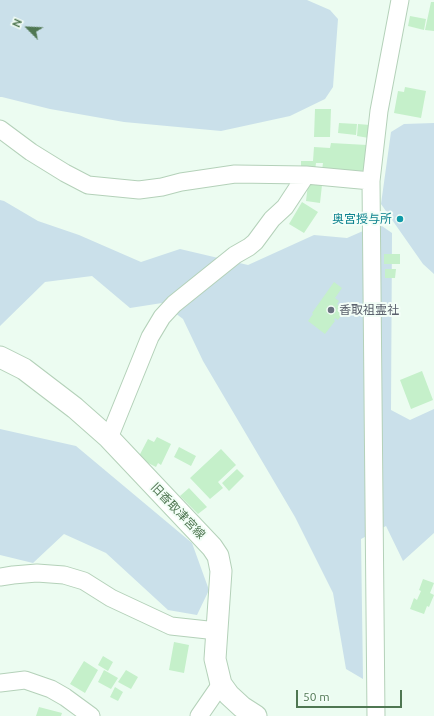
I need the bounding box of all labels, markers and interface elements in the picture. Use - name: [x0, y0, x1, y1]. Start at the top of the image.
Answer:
- north arrow: [8, 8, 48, 48]
- text: N: [10, 17, 24, 29]
- place label: 奥宮授与所: [332, 212, 392, 226]
- marker: 奥宮授与所: [395, 214, 405, 224]
- place label: 香取祖霊社: [339, 303, 399, 317]
- marker: 香取祖霊社: [326, 305, 336, 315]
- street label: 旧香取津宮線: [148, 480, 208, 542]
- scale bar: [298, 682, 404, 708]
- text: 50 m: [303, 690, 330, 703]

